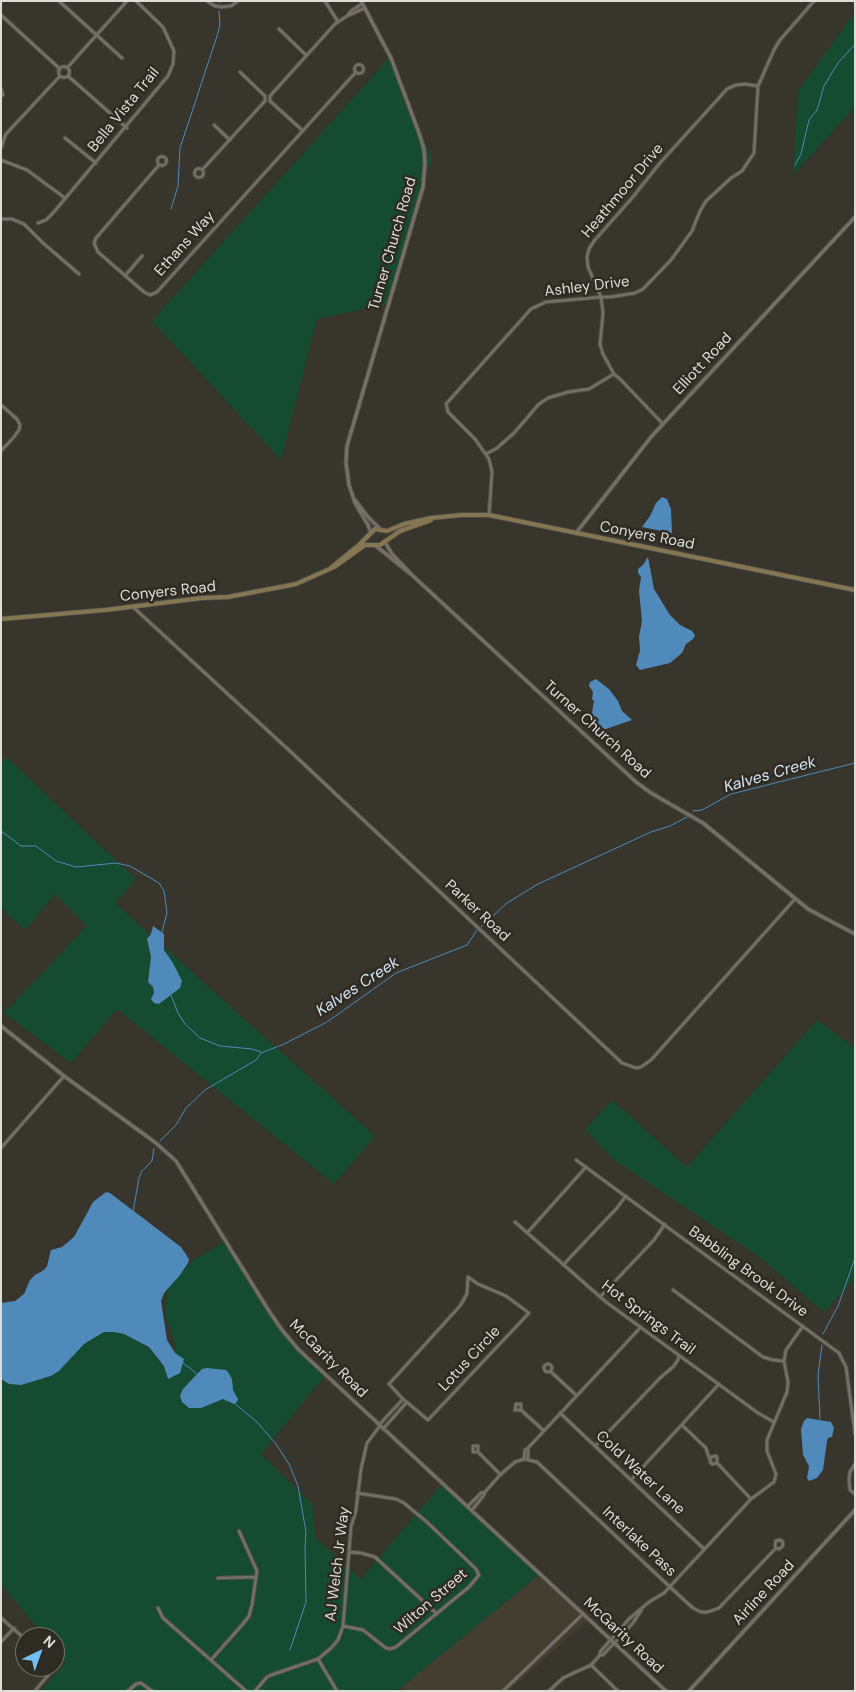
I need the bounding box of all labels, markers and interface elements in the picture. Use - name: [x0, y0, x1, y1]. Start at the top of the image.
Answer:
- street label: Bella Vista Trail: [84, 64, 164, 156]
- street label: Heathmoor Drive: [578, 140, 668, 242]
- street label: Turner Church Road: [365, 175, 421, 313]
- street label: Ethans Way: [151, 208, 219, 280]
- street label: Ashley Drive: [543, 273, 631, 301]
- street label: Elliott Road: [670, 329, 736, 399]
- street label: Conyers Road: [598, 518, 696, 554]
- street label: Conyers Road: [119, 578, 217, 606]
- street label: Turner Church Road: [540, 677, 654, 783]
- water label: Kalves Creek: [722, 753, 818, 797]
- street label: Parker Road: [441, 876, 513, 946]
- water label: Kalves Creek: [313, 953, 403, 1021]
- street label: Babbling Brook Drive: [685, 1223, 811, 1321]
- street label: Hot Springs Trail: [598, 1277, 698, 1359]
- street label: McGarity Road: [285, 1316, 371, 1402]
- street label: Lotus Circle: [435, 1323, 505, 1395]
- street label: Cold Water Lane: [592, 1427, 688, 1519]
- street label: Interlake Pass: [598, 1503, 680, 1581]
- street label: AJ Welch Jr Way: [322, 1506, 354, 1622]
- street label: Airline Road: [729, 1557, 799, 1629]
- street label: Wilton Street: [391, 1565, 471, 1639]
- street label: McGarity Road: [579, 1594, 667, 1678]
- north arrow: [15, 1627, 65, 1677]
- text: N: [40, 1631, 59, 1652]

